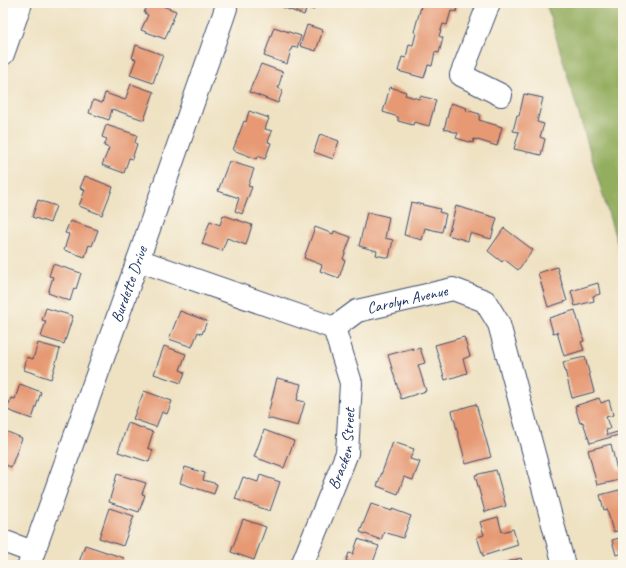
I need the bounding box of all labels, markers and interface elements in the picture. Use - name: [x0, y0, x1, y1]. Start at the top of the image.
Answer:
- street label: Burdette Drive: [106, 242, 153, 325]
- street label: Carolyn Avenue: [365, 280, 451, 318]
- street label: Bracken Street: [323, 406, 360, 492]

